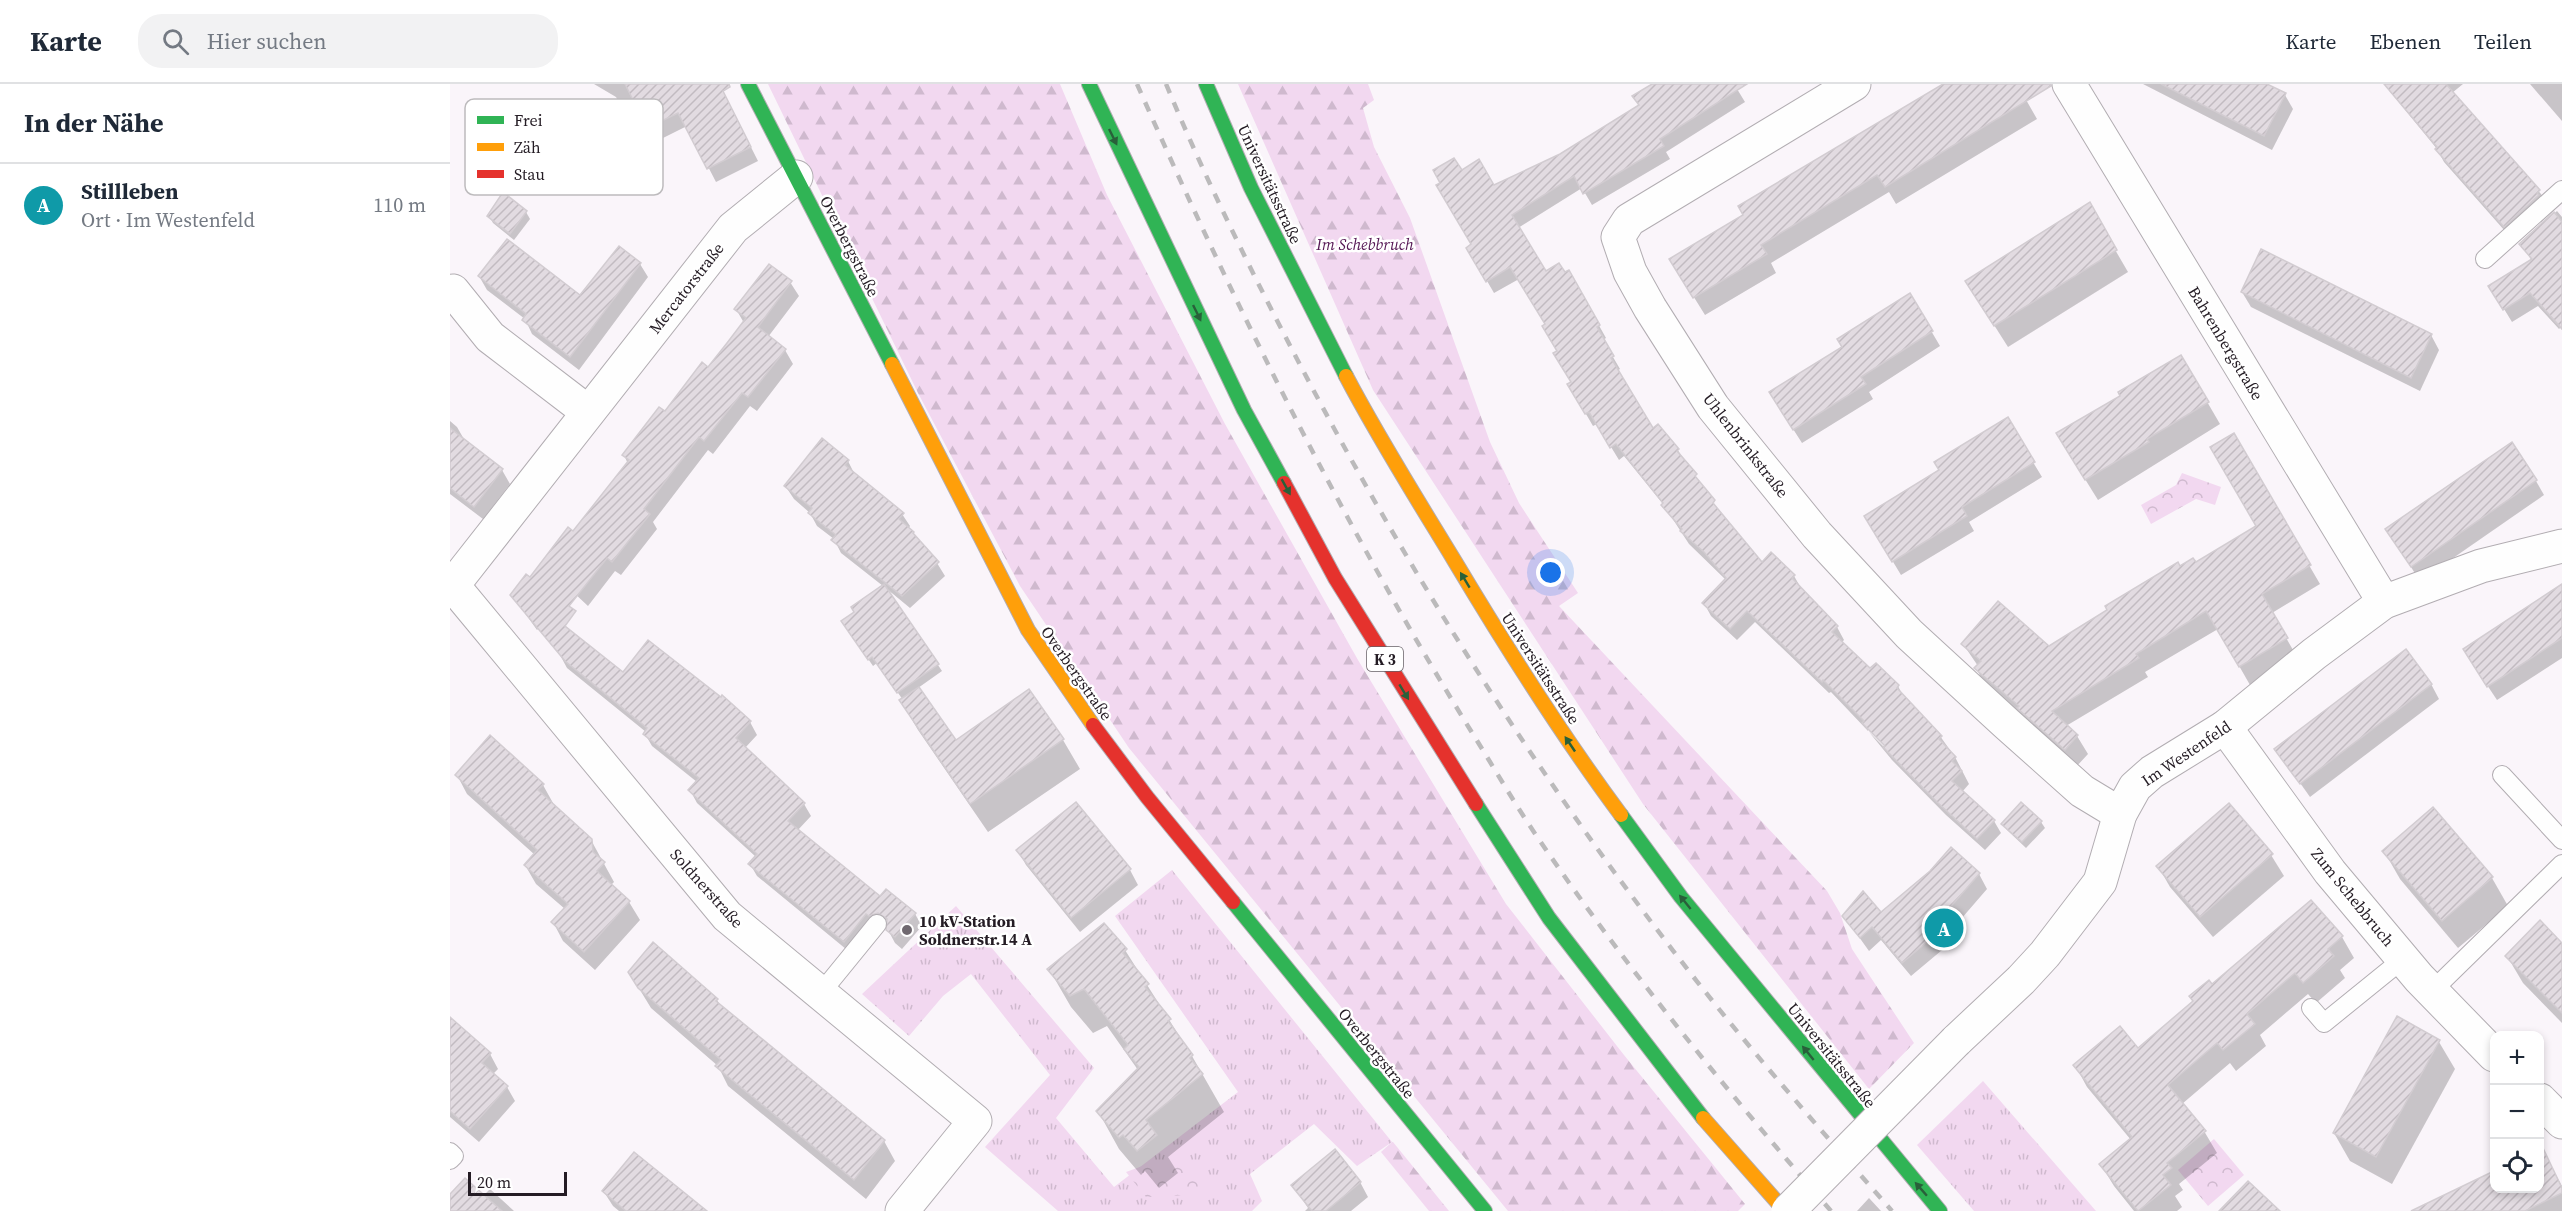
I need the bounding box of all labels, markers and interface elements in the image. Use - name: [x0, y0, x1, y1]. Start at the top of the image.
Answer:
- search box: [138, 14, 558, 68]
- text: Karte: [30, 22, 102, 60]
- icon: search: [159, 25, 192, 58]
- text: Hier suchen: [207, 26, 327, 56]
- text: Karte: [2285, 27, 2336, 56]
- text: Ebenen: [2369, 27, 2441, 56]
- text: Teilen: [2474, 27, 2532, 56]
- legend: [465, 99, 663, 195]
- text: In der Nähe: [24, 105, 164, 141]
- text: Frei: [514, 109, 543, 131]
- street label: Universitätsstraße: [1233, 121, 1307, 247]
- one-way arrow: [1109, 129, 1118, 146]
- text: Zäh: [514, 136, 541, 158]
- text: Stau: [514, 163, 545, 185]
- text: Stillleben: [81, 176, 179, 206]
- text: A: [37, 191, 50, 219]
- text: 110 m: [373, 191, 426, 219]
- street label: Overbergstraße: [815, 192, 885, 300]
- text: Ort · Im Westenfeld: [81, 206, 255, 234]
- park label: Im Schebbruch: [1315, 233, 1414, 255]
- street label: Mercatorstraße: [643, 238, 729, 338]
- street label: Bahrenbergstraße: [2183, 282, 2269, 404]
- one-way arrow: [1192, 304, 1202, 322]
- street label: Uhlenbrinkstraße: [1698, 388, 1794, 502]
- one-way arrow: [1281, 479, 1291, 496]
- your location: [1536, 558, 1565, 587]
- one-way arrow: [1459, 572, 1470, 588]
- street label: Universitätsstraße: [1496, 608, 1586, 728]
- street label: Overbergstraße: [1036, 621, 1118, 725]
- road number: K 3: [1367, 647, 1403, 671]
- one-way arrow: [1399, 684, 1410, 700]
- street label: Im Westenfeld: [2137, 715, 2235, 791]
- one-way arrow: [1565, 736, 1576, 752]
- street label: Zum Schebbruch: [2306, 843, 2400, 951]
- street label: Soldnerstraße: [665, 844, 749, 932]
- one-way arrow: [1679, 894, 1691, 909]
- pin: A: [1924, 906, 1964, 950]
- place label: 10 kV-Station Soldnerstr.14 A: [919, 910, 1032, 950]
- marker: 10 kV-Station Soldnerstr.14 A: [900, 923, 914, 937]
- street label: Universitätsstraße: [1783, 998, 1881, 1112]
- street label: Overbergstraße: [1334, 1003, 1420, 1103]
- map controls: [2490, 1031, 2544, 1193]
- button: +: [2490, 1031, 2544, 1085]
- one-way arrow: [1802, 1045, 1815, 1060]
- button: −: [2490, 1085, 2544, 1139]
- button: locate: [2490, 1139, 2544, 1193]
- scale bar: [468, 1169, 567, 1196]
- text: 20 m: [477, 1171, 511, 1193]
- one-way arrow: [1914, 1181, 1927, 1197]

